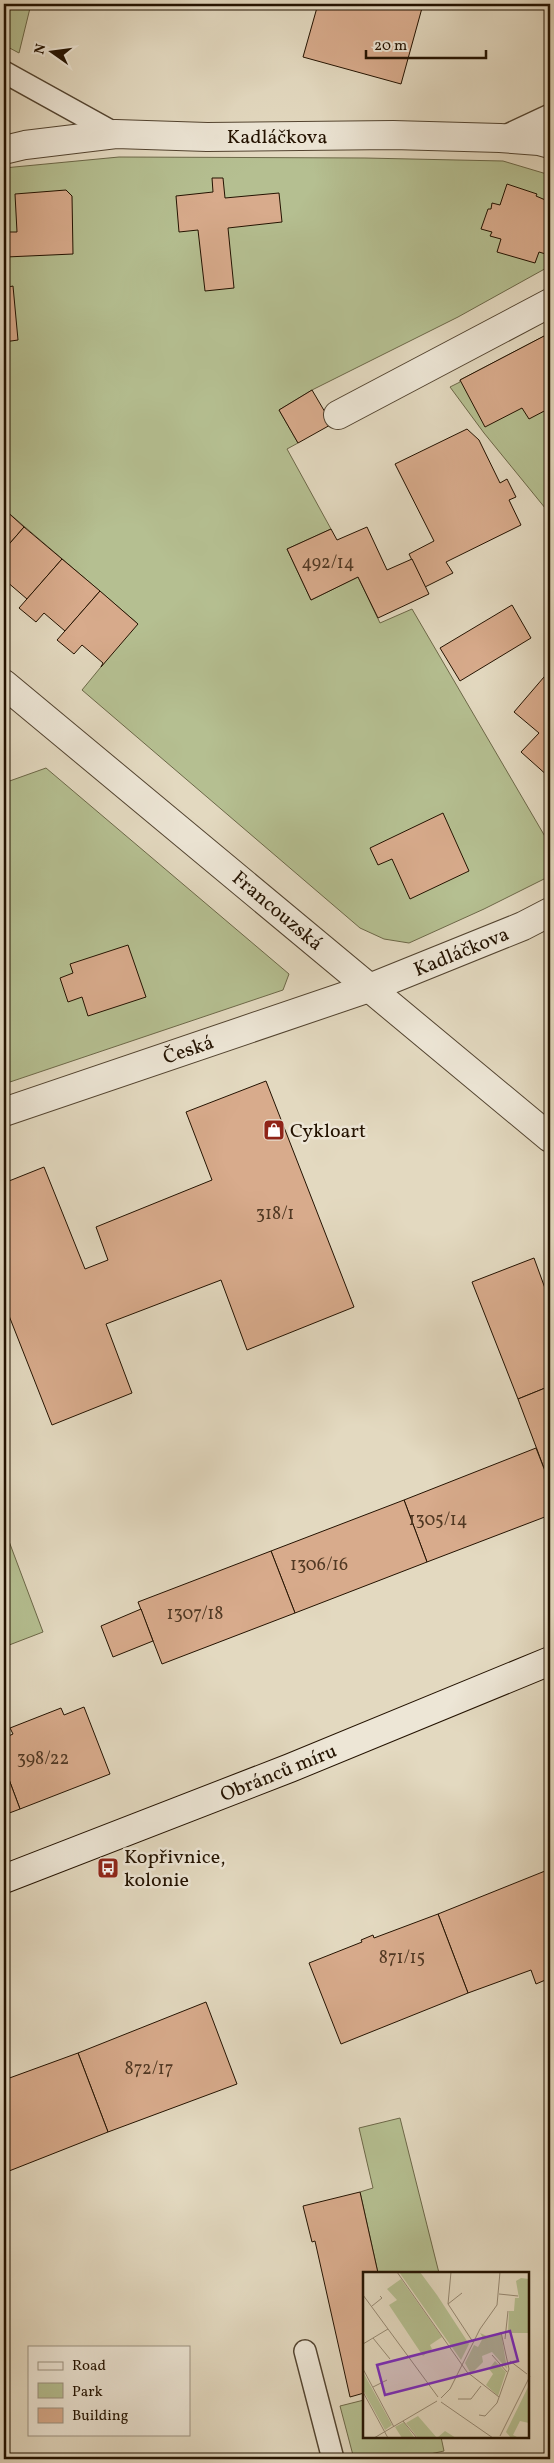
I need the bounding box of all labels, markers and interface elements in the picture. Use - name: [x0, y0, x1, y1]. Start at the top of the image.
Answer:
- north arrow: [28, 28, 78, 78]
- scale bar: [366, 28, 486, 60]
- text: 20 m: [374, 36, 407, 57]
- text: N: [30, 42, 51, 56]
- street label: Kadláčkova: [227, 124, 327, 152]
- house number: 492/14: [302, 551, 354, 576]
- street label: Francouzská: [225, 865, 328, 958]
- street label: Kadláčkova: [410, 921, 514, 985]
- street label: Česká: [160, 1029, 218, 1073]
- shop icon: Cykloart: [262, 1118, 286, 1142]
- place label: Cykloart: [290, 1118, 366, 1146]
- house number: 318/1: [256, 1202, 294, 1227]
- house number: 1305/14: [409, 1508, 467, 1533]
- house number: 1306/16: [290, 1553, 348, 1578]
- house number: 1307/18: [167, 1602, 223, 1627]
- street label: Obránců míru: [216, 1738, 341, 1810]
- house number: 398/22: [17, 1747, 69, 1772]
- place label: Kopřivnice, kolonie: [124, 1844, 225, 1895]
- bus stop icon: Kopřivnice, kolonie: [96, 1856, 120, 1880]
- house number: 871/15: [379, 1946, 425, 1971]
- house number: 872/17: [125, 2057, 173, 2082]
- inset map: [363, 2272, 529, 2438]
- legend: [28, 2346, 190, 2436]
- text: Road: [72, 2356, 106, 2377]
- text: Park: [72, 2382, 103, 2403]
- text: Building: [72, 2406, 129, 2427]

